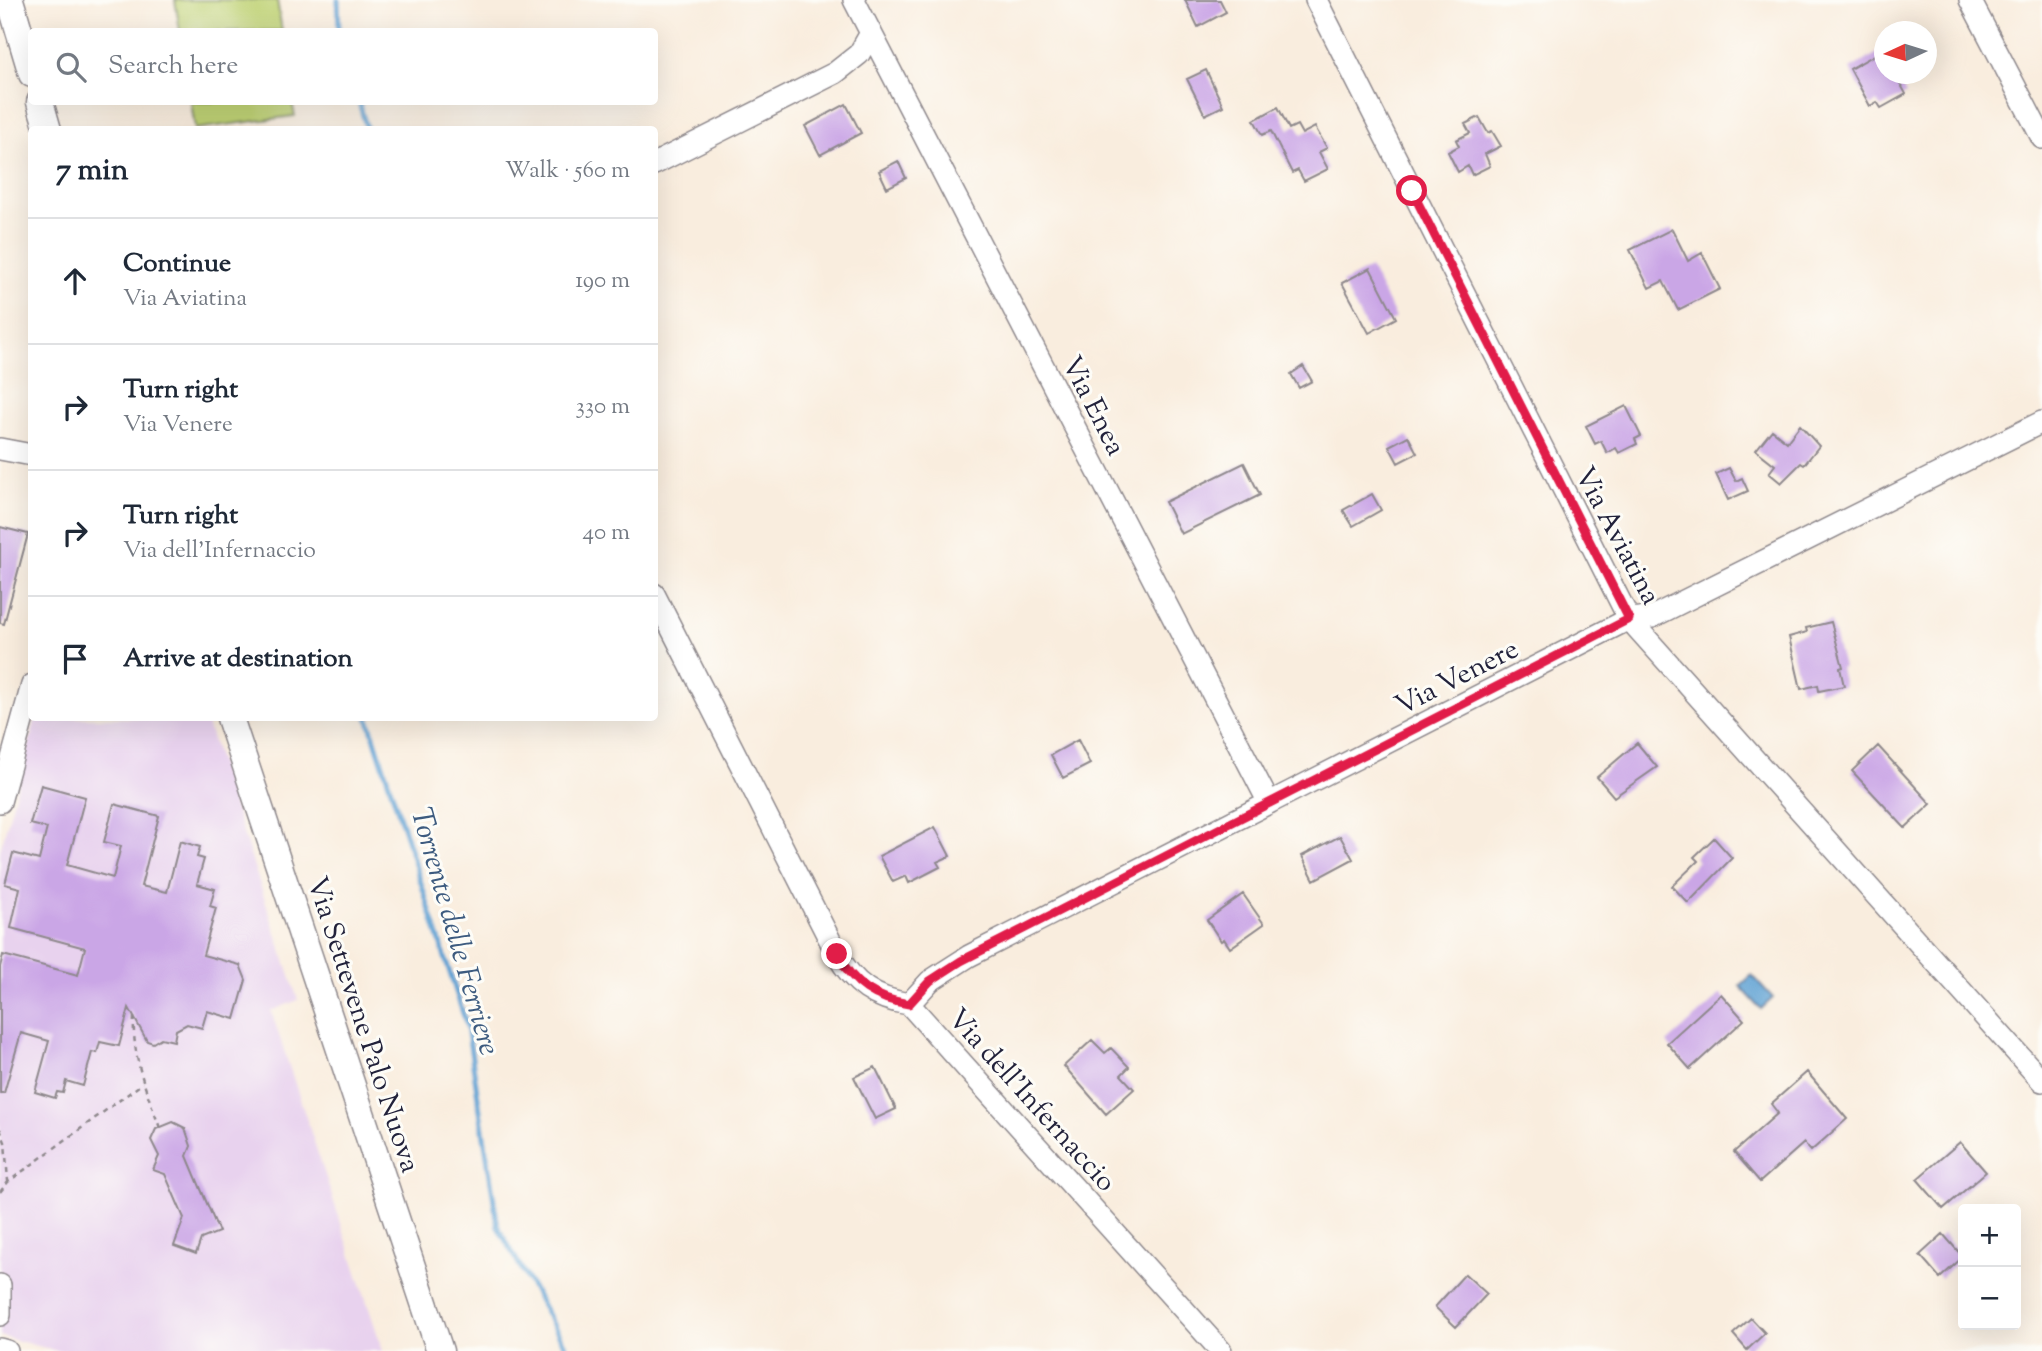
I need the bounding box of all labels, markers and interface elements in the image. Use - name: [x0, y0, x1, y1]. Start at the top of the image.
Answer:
- north arrow: [1874, 21, 1937, 84]
- search box: [28, 28, 658, 105]
- icon: search: [52, 48, 90, 86]
- text: Search here: [108, 48, 238, 85]
- text: 7 min: [56, 150, 128, 193]
- text: Walk · 560 m: [505, 155, 630, 188]
- route start: [1396, 175, 1427, 206]
- text: Continue: [123, 246, 231, 283]
- icon: ahead: [56, 262, 94, 300]
- text: 190 m: [575, 265, 630, 298]
- text: Via Aviatina: [123, 283, 247, 316]
- street label: Via Enea: [1050, 350, 1134, 463]
- text: Turn right: [123, 372, 238, 409]
- icon: right: [56, 388, 94, 426]
- text: 330 m: [576, 391, 630, 424]
- text: Via Venere: [123, 409, 233, 442]
- street label: Via Aviatina: [1563, 460, 1670, 613]
- text: Turn right: [123, 498, 238, 535]
- icon: right: [56, 514, 94, 552]
- text: 40 m: [583, 517, 630, 550]
- text: Via dell'Infernaccio: [123, 535, 316, 568]
- street label: Via Venere: [1389, 631, 1526, 727]
- icon: arrive: [56, 640, 94, 678]
- text: Arrive at destination: [123, 641, 353, 678]
- water label: Torrente delle Ferriere: [398, 803, 510, 1061]
- street label: Via Settevene Palo Nuova: [295, 872, 429, 1178]
- route end: [821, 938, 852, 969]
- street label: Via dell'Infernaccio: [937, 1000, 1124, 1202]
- map controls: [1958, 1204, 2021, 1330]
- button: +: [1958, 1204, 2021, 1267]
- button: −: [1958, 1267, 2021, 1330]

